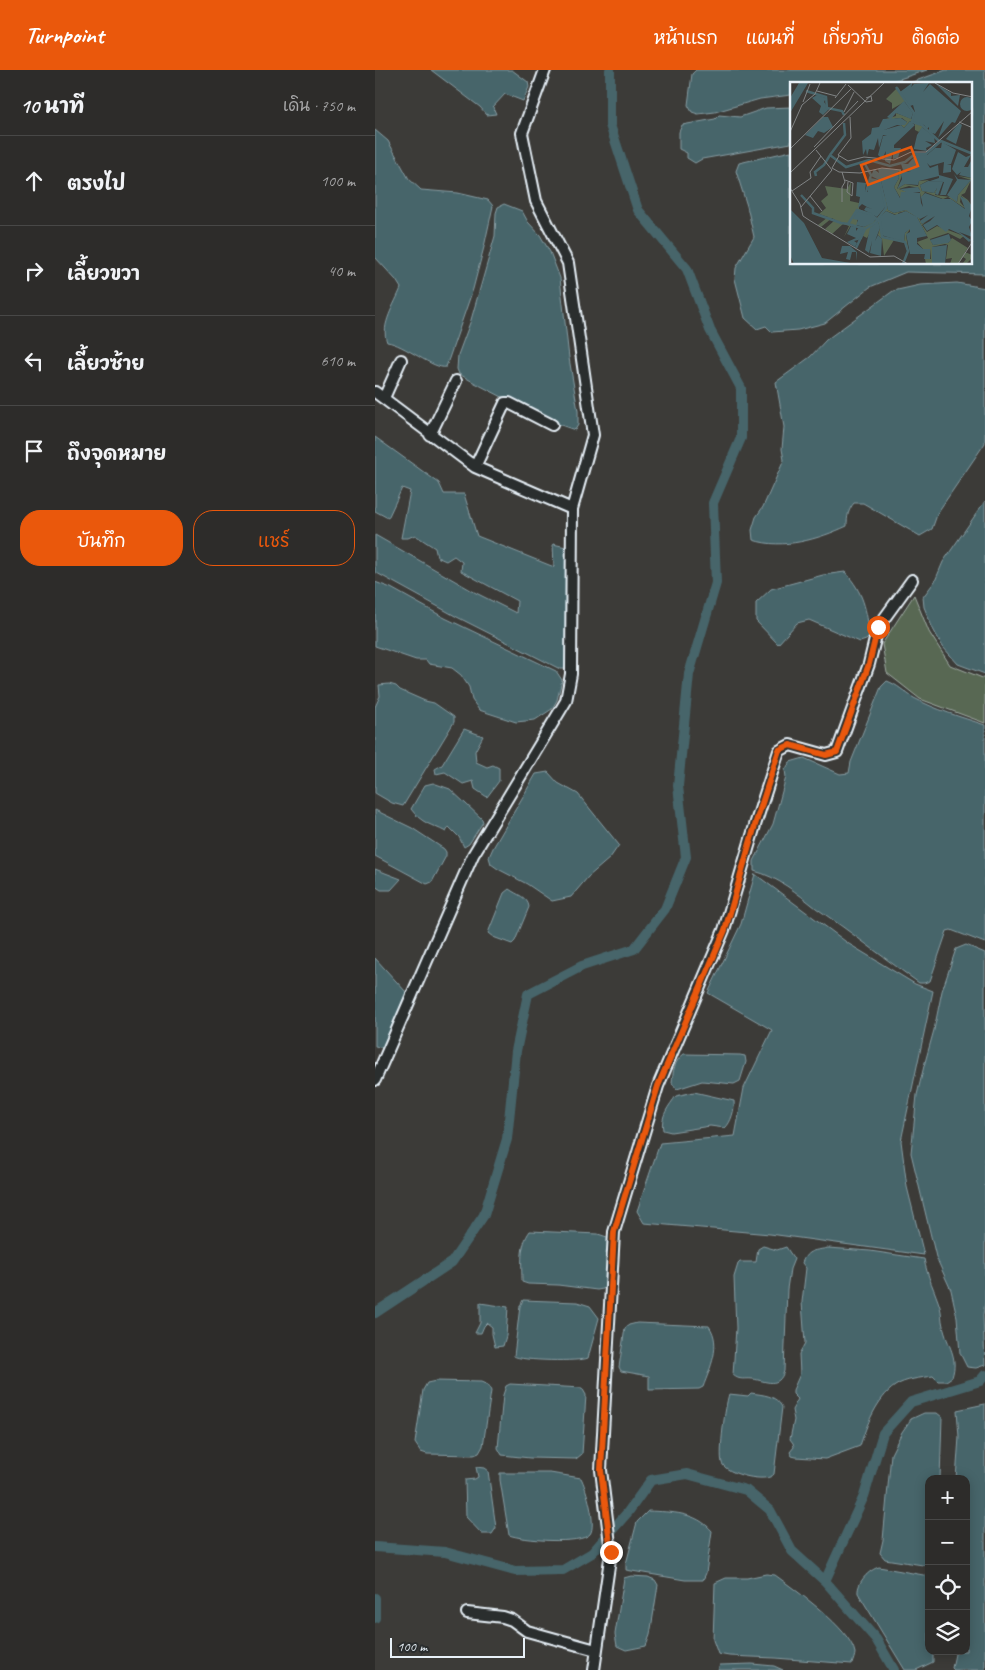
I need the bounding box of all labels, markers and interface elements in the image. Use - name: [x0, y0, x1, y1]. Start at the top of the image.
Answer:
- text: Turnpoint: [25, 20, 104, 50]
- text: หน้าแรก: [654, 27, 718, 49]
- text: แผนที่: [746, 27, 794, 49]
- text: เกี่ยวกับ: [822, 27, 884, 49]
- text: ติดต่อ: [912, 27, 960, 49]
- inset map: [790, 82, 973, 265]
- text: 10 นาที: [20, 93, 84, 119]
- text: เดิน · 750 m: [283, 96, 355, 116]
- icon: ahead: [20, 167, 48, 195]
- text: 100 m: [321, 171, 355, 191]
- text: ตรงไป: [67, 172, 125, 196]
- icon: right: [20, 257, 48, 285]
- text: 40 m: [328, 261, 355, 281]
- text: เลี้ยวขวา: [67, 262, 140, 286]
- icon: left: [20, 347, 48, 375]
- text: 610 m: [321, 351, 355, 371]
- text: เลี้ยวซ้าย: [67, 352, 144, 376]
- icon: arrive: [20, 437, 48, 465]
- text: ถึงจุดหมาย: [67, 442, 166, 466]
- button: บันทึก: [20, 510, 183, 566]
- button: แชร์: [193, 510, 355, 566]
- route start: [867, 616, 890, 639]
- map controls: [925, 1475, 970, 1655]
- button: +: [925, 1475, 970, 1520]
- button: −: [925, 1520, 970, 1565]
- route end: [600, 1541, 623, 1564]
- button: locate: [925, 1565, 970, 1610]
- button: layers: [925, 1610, 970, 1655]
- scale bar: [390, 1635, 525, 1658]
- text: 100 m: [397, 1638, 427, 1655]

